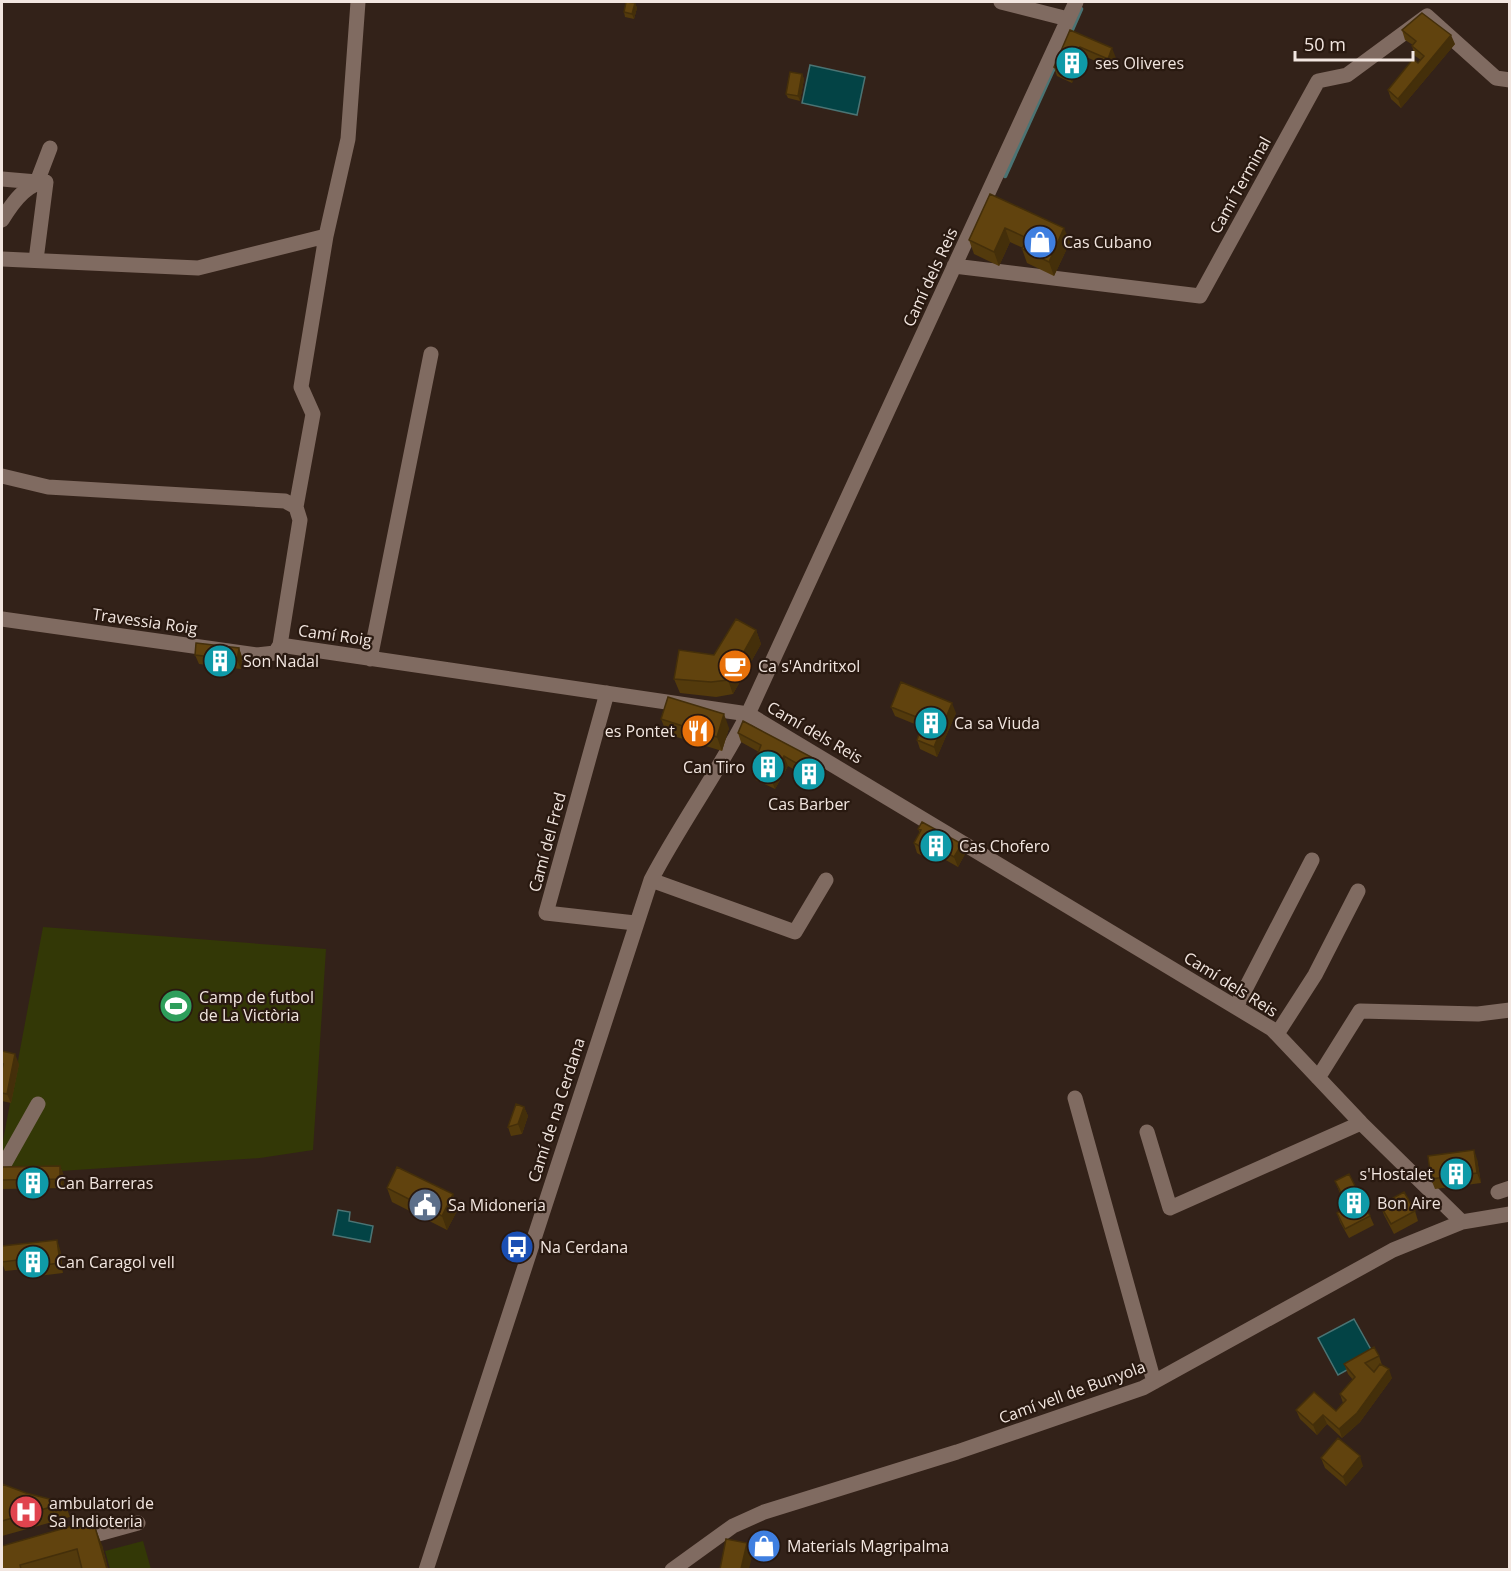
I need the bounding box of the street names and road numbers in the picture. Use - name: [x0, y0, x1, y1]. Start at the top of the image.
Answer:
- street label: Camí Terminal: [1204, 132, 1276, 238]
- street label: Camí dels Reis: [897, 224, 963, 330]
- street label: Travessia Roig: [91, 603, 199, 639]
- street label: Camí Roig: [297, 619, 374, 651]
- street label: Camí dels Reis: [763, 696, 867, 768]
- street label: Camí del Fred: [523, 790, 571, 894]
- street label: Camí dels Reis: [1180, 946, 1282, 1022]
- street label: Camí de na Cerdana: [522, 1035, 590, 1185]
- street label: Camí vell de Bunyola: [996, 1355, 1148, 1429]

